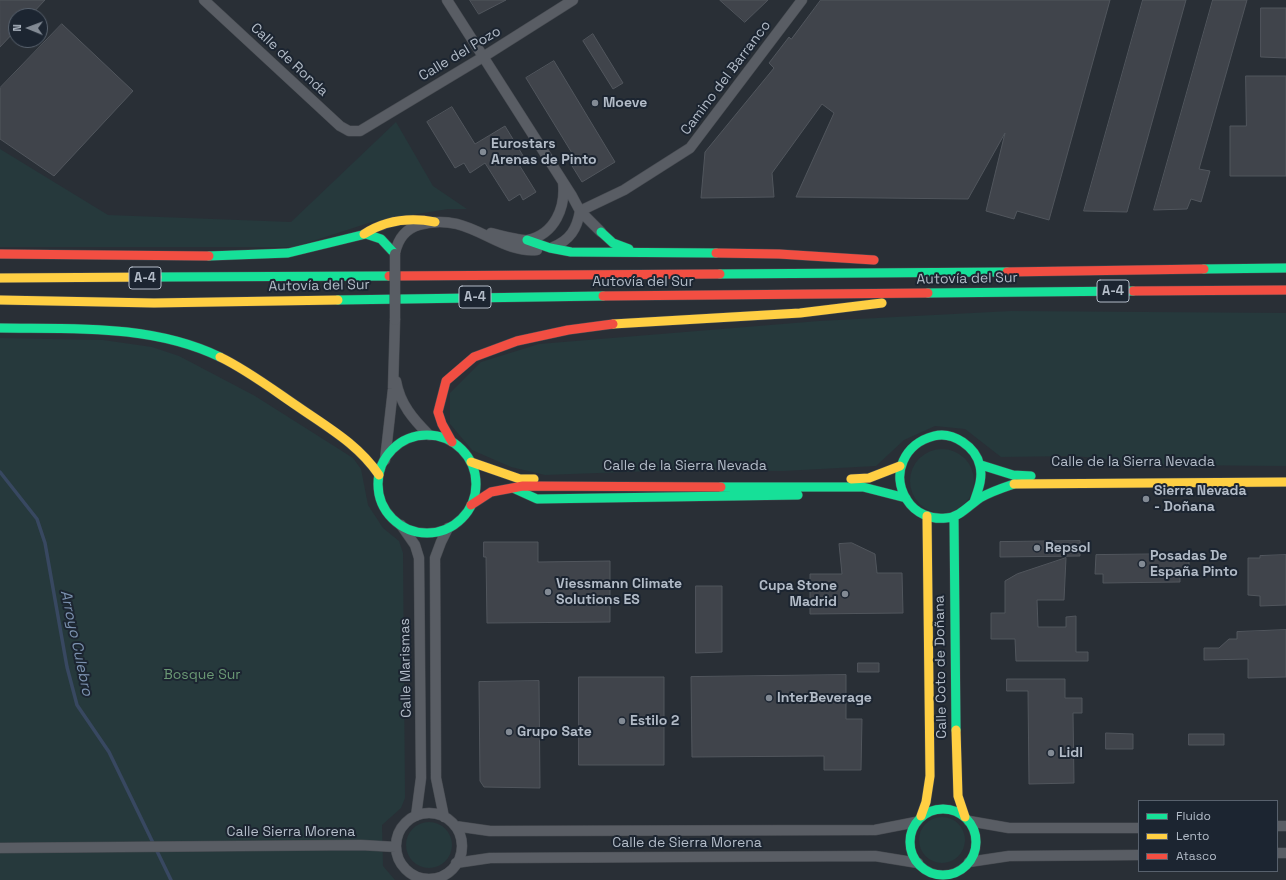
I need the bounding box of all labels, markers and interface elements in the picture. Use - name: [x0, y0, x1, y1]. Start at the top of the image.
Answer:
- north arrow: [8, 8, 48, 48]
- street label: Camino del Barranco: [677, 17, 775, 139]
- street label: Calle de Ronda: [247, 20, 331, 100]
- street label: Calle del Pozo: [416, 23, 504, 85]
- text: N: [10, 24, 24, 32]
- place label: Moeve: [603, 95, 647, 111]
- marker: Moeve: [590, 98, 600, 108]
- place label: Eurostars Arenas de Pinto: [491, 136, 597, 168]
- marker: Eurostars Arenas de Pinto: [478, 147, 488, 157]
- road number: A-4: [129, 267, 161, 289]
- street label: Autovía del Sur: [916, 270, 1018, 288]
- street label: Autovía del Sur: [592, 274, 694, 290]
- street label: Autovía del Sur: [268, 277, 370, 295]
- road number: A-4: [1097, 280, 1129, 302]
- road number: A-4: [459, 286, 491, 308]
- street label: Calle de la Sierra Nevada: [1051, 454, 1215, 470]
- street label: Calle de la Sierra Nevada: [603, 458, 767, 474]
- place label: Sierra Nevada - Doñana: [1154, 483, 1247, 516]
- marker: Sierra Nevada - Doñana: [1141, 494, 1151, 504]
- place label: Repsol: [1045, 540, 1090, 556]
- marker: Repsol: [1032, 543, 1042, 553]
- place label: Posadas De España Pinto: [1150, 548, 1238, 580]
- marker: Posadas De España Pinto: [1137, 559, 1147, 569]
- place label: Viessmann Climate Solutions ES: [556, 576, 682, 608]
- place label: Cupa Stone Madrid: [759, 578, 837, 610]
- marker: Viessmann Climate Solutions ES: [543, 587, 553, 597]
- water label: Arroyo Culebro: [56, 588, 96, 698]
- marker: Cupa Stone Madrid: [840, 589, 850, 599]
- street label: Calle Coto de Doñana: [931, 595, 951, 739]
- street label: Calle Marismas: [397, 618, 415, 718]
- park label: Bosque Sur: [163, 667, 241, 683]
- place label: InterBeverage: [777, 690, 872, 706]
- marker: InterBeverage: [764, 693, 774, 703]
- place label: Estilo 2: [630, 713, 679, 729]
- marker: Estilo 2: [617, 716, 627, 726]
- place label: Grupo Sate: [517, 724, 592, 740]
- marker: Grupo Sate: [504, 727, 514, 737]
- place label: Lidl: [1059, 745, 1083, 761]
- marker: Lidl: [1046, 748, 1056, 758]
- legend: [1138, 800, 1278, 872]
- text: Fluido: [1176, 808, 1211, 824]
- street label: Calle Sierra Morena: [227, 824, 355, 840]
- text: Lento: [1176, 828, 1210, 844]
- street label: Calle de Sierra Morena: [612, 835, 762, 851]
- text: Atasco: [1176, 848, 1217, 864]

